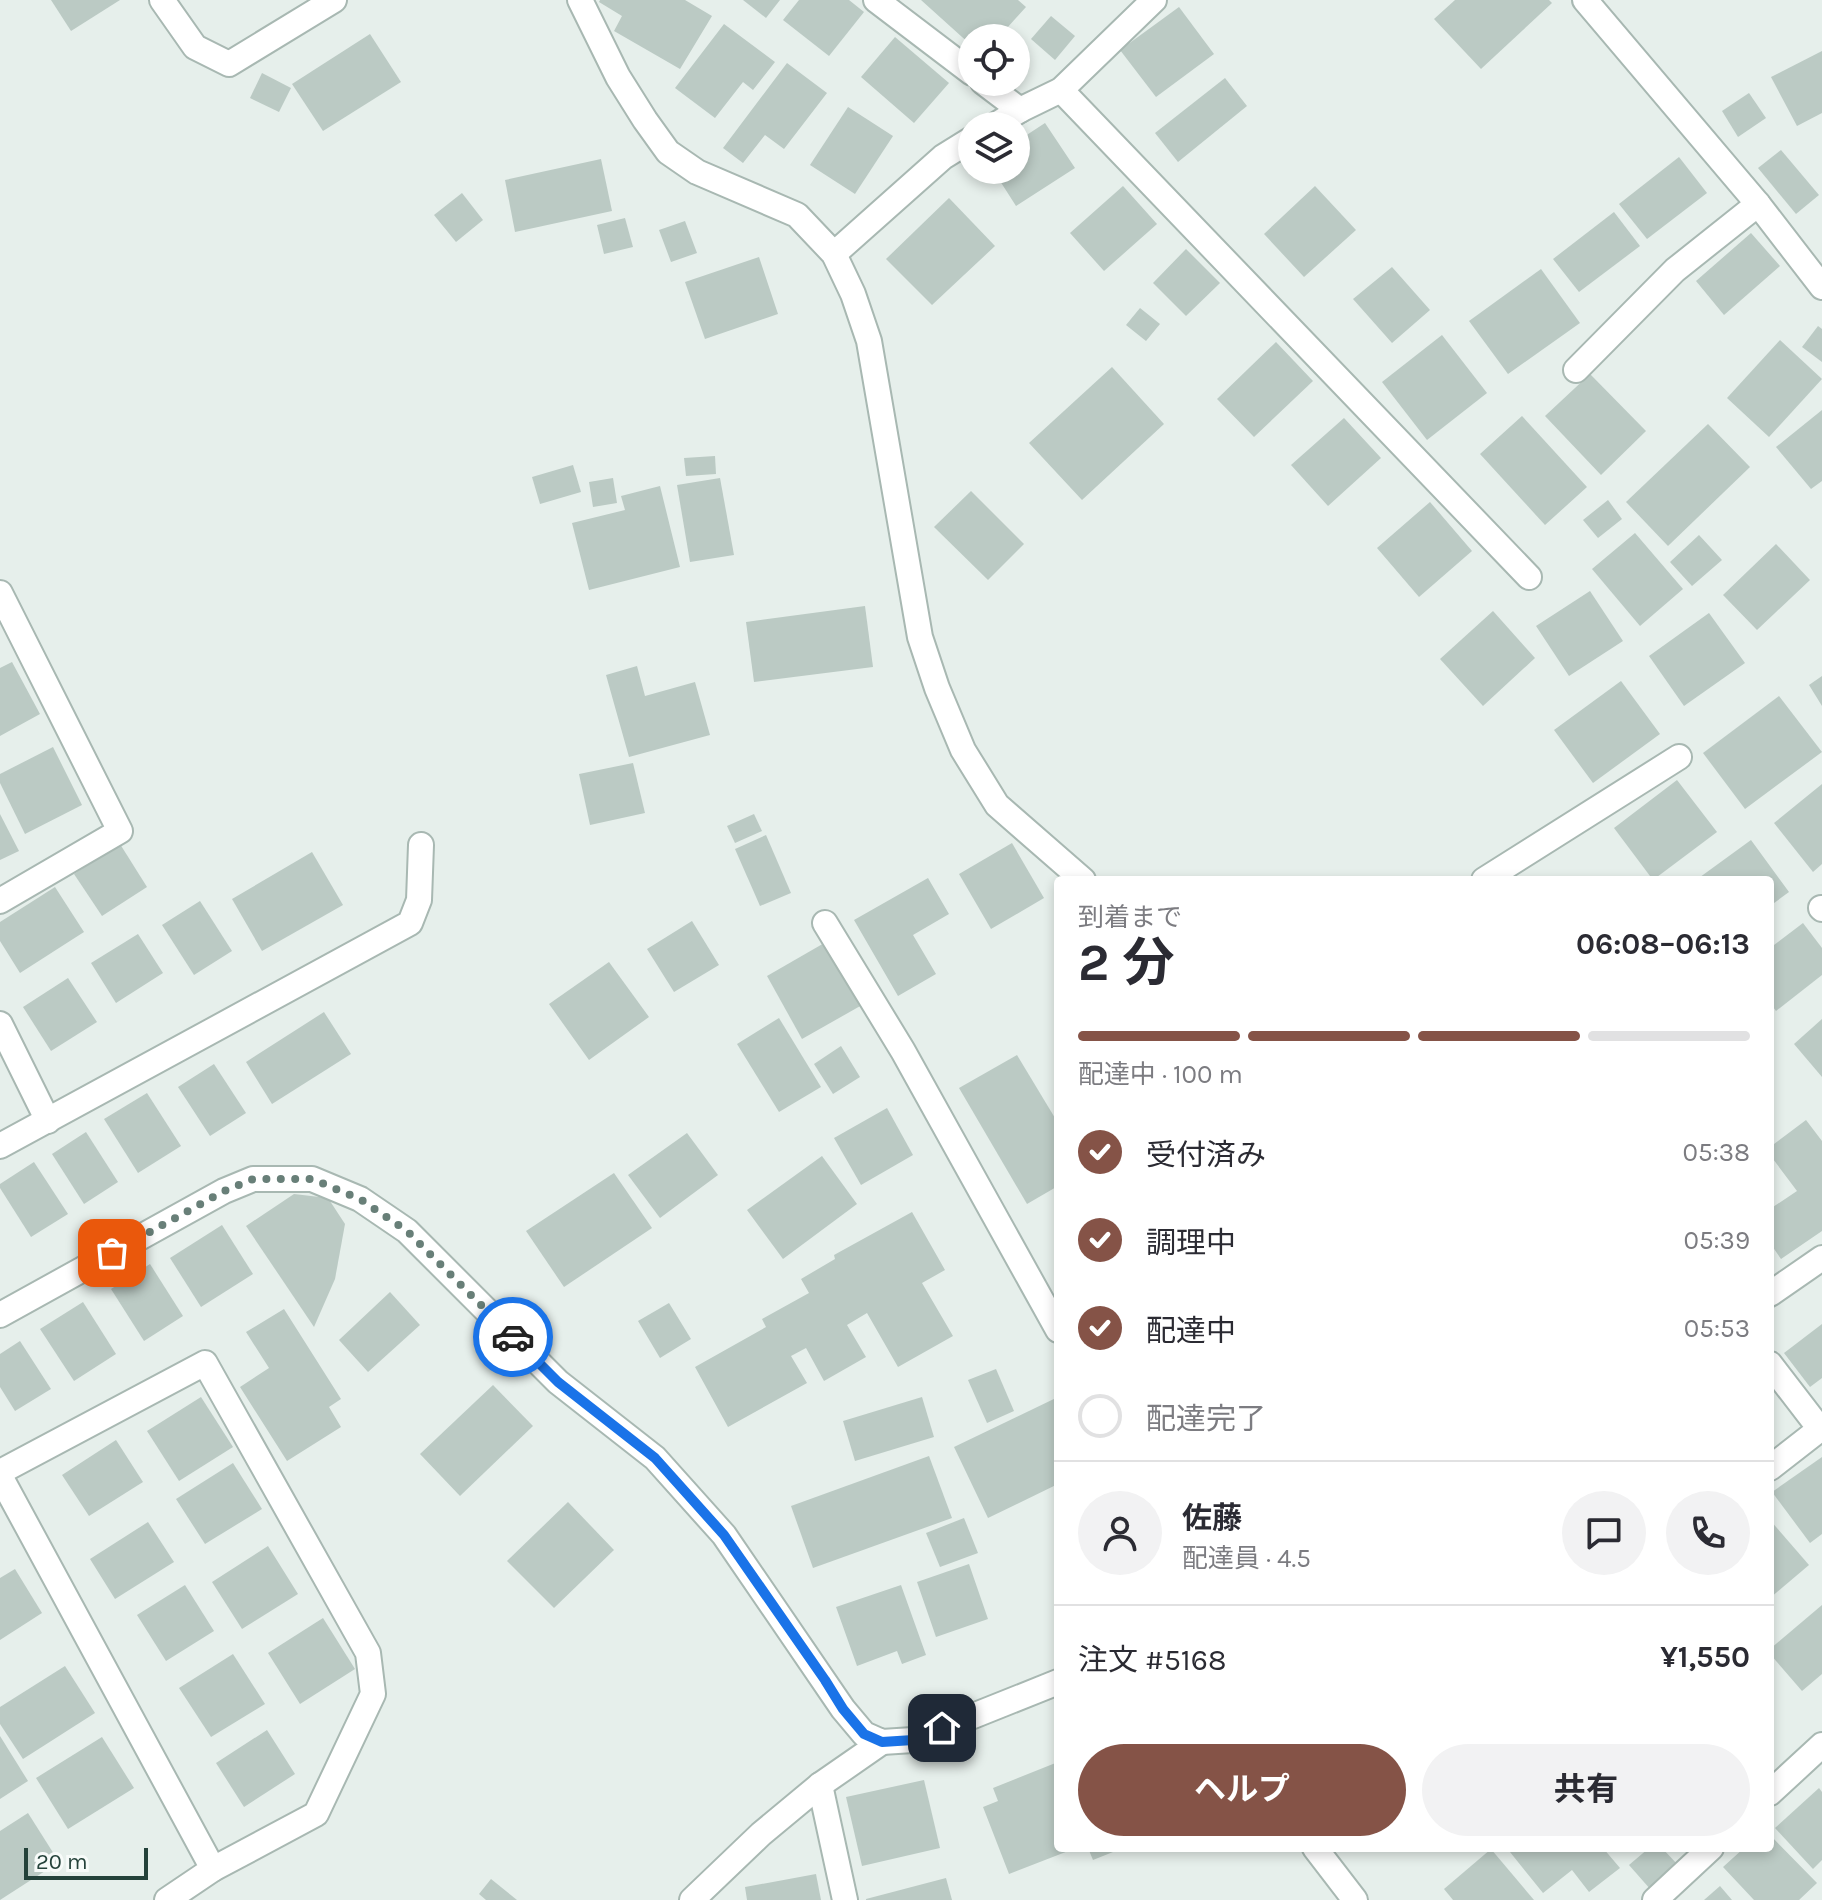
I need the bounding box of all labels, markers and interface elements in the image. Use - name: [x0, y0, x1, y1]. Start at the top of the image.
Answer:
- map controls: [958, 24, 1030, 184]
- button: locate: [958, 24, 1030, 96]
- button: layers: [958, 112, 1030, 184]
- text: 到着まで: [1078, 902, 1182, 933]
- text: 06:08–06:13: [1576, 926, 1750, 962]
- text: 2 分: [1078, 932, 1175, 993]
- text: 配達中 · 100 m: [1078, 1059, 1243, 1090]
- icon: check: [1078, 1130, 1122, 1174]
- text: 受付済み: [1146, 1137, 1266, 1173]
- text: 05:38: [1683, 1137, 1750, 1168]
- icon: check: [1078, 1218, 1122, 1262]
- pin: [78, 1219, 146, 1287]
- text: 調理中: [1146, 1225, 1236, 1261]
- text: 05:39: [1683, 1225, 1750, 1256]
- icon: bag: [90, 1231, 134, 1275]
- courier: [473, 1297, 553, 1377]
- icon: check: [1078, 1306, 1122, 1350]
- text: 配達中: [1146, 1313, 1236, 1349]
- text: 05:53: [1684, 1313, 1750, 1344]
- icon: car: [491, 1315, 535, 1359]
- text: 配達完了: [1146, 1401, 1266, 1437]
- button: person: [1078, 1491, 1162, 1575]
- button: chat: [1562, 1491, 1646, 1575]
- button: phone: [1666, 1491, 1750, 1575]
- text: 佐藤: [1182, 1500, 1242, 1536]
- text: 配達員 · 4.5: [1182, 1543, 1311, 1574]
- text: ¥1,550: [1660, 1639, 1750, 1675]
- text: 注文 #5168: [1078, 1642, 1226, 1678]
- pin: [908, 1694, 976, 1762]
- icon: home: [920, 1706, 964, 1750]
- button: ヘルプ: [1078, 1744, 1406, 1836]
- button: 共有: [1422, 1744, 1750, 1836]
- scale bar: [24, 1844, 148, 1880]
- text: 20 m: [36, 1849, 88, 1875]

